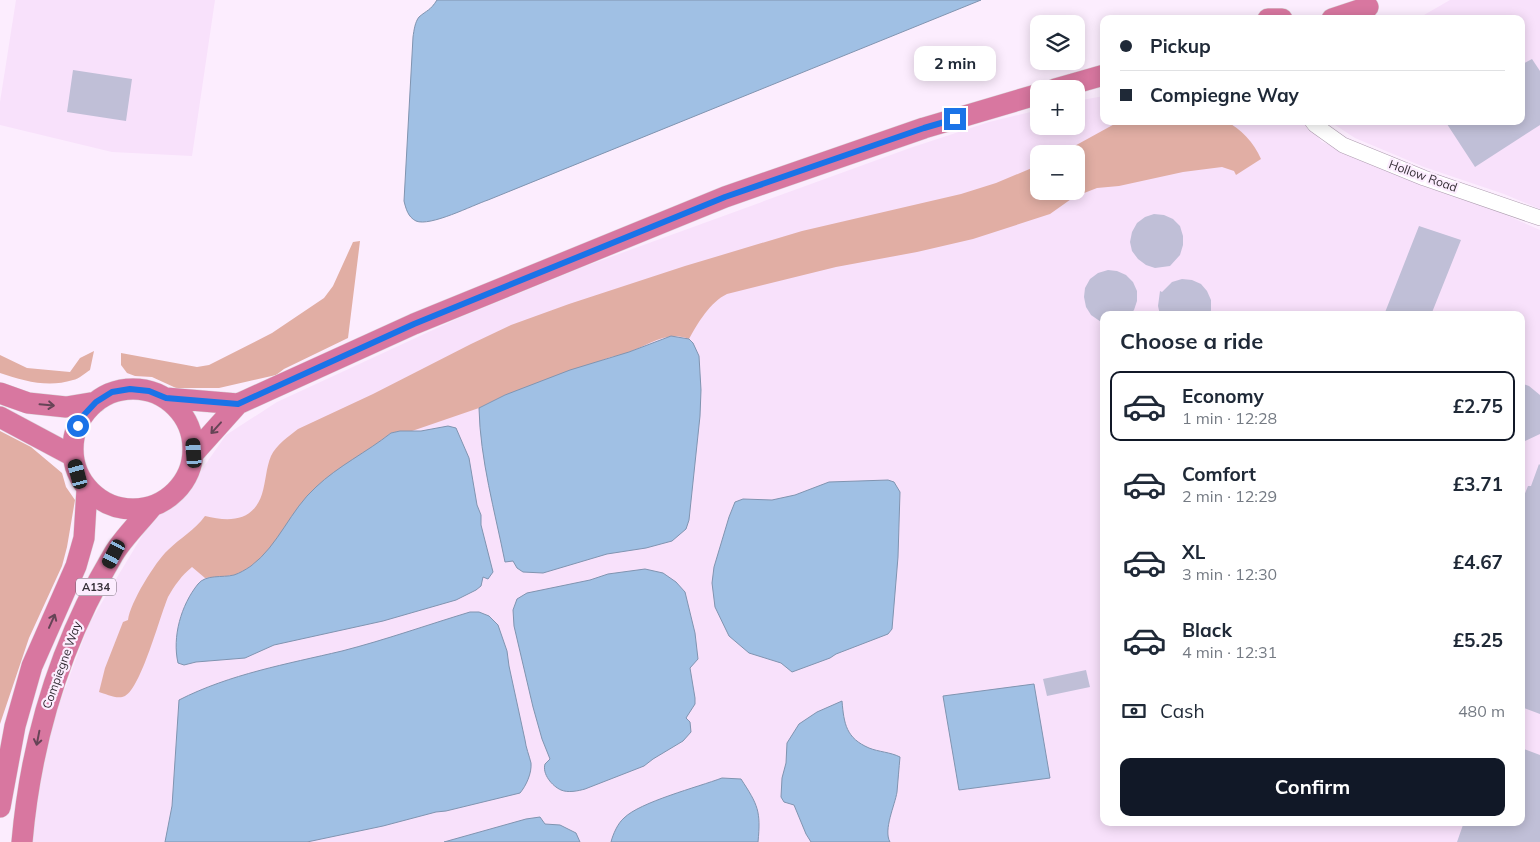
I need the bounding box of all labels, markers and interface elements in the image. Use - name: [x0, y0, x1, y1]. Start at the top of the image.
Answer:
- map controls: [1030, 15, 1085, 200]
- button: layers: [1030, 15, 1085, 70]
- text: Pickup: [1150, 34, 1211, 58]
- callout: 2 min: [914, 46, 996, 82]
- text: 2 min: [934, 53, 976, 73]
- button: +: [1030, 80, 1085, 135]
- text: Compiegne Way: [1150, 83, 1299, 107]
- route end: [944, 108, 966, 130]
- button: −: [1030, 145, 1085, 200]
- street label: Hollow Road: [1387, 156, 1459, 195]
- text: Choose a ride: [1120, 327, 1263, 355]
- icon: car: [1122, 384, 1167, 429]
- text: Economy: [1182, 384, 1264, 408]
- text: £2.75: [1453, 394, 1503, 418]
- one-way arrow: [38, 400, 54, 410]
- text: 1 min · 12:28: [1182, 408, 1277, 428]
- route start: [67, 415, 89, 437]
- one-way arrow: [210, 422, 222, 435]
- car: [185, 438, 202, 468]
- car: [66, 458, 89, 490]
- icon: car: [1122, 462, 1167, 507]
- text: Comfort: [1182, 462, 1256, 486]
- text: £3.71: [1453, 472, 1503, 496]
- text: 2 min · 12:29: [1182, 486, 1277, 506]
- car: [100, 537, 127, 571]
- icon: car: [1122, 540, 1167, 585]
- text: XL: [1182, 540, 1205, 564]
- text: £4.67: [1453, 550, 1503, 574]
- text: 3 min · 12:30: [1182, 564, 1277, 584]
- road number: A134: [76, 578, 116, 596]
- one-way arrow: [47, 614, 57, 629]
- icon: car: [1122, 618, 1167, 663]
- text: Black: [1182, 618, 1232, 642]
- street label: Compiegne Way: [39, 619, 85, 711]
- text: £5.25: [1453, 628, 1503, 652]
- text: 4 min · 12:31: [1182, 642, 1277, 662]
- icon: cash: [1120, 697, 1148, 725]
- text: Cash: [1160, 699, 1205, 723]
- text: 480 m: [1458, 701, 1505, 721]
- one-way arrow: [32, 730, 42, 746]
- button: Confirm: [1120, 758, 1505, 816]

